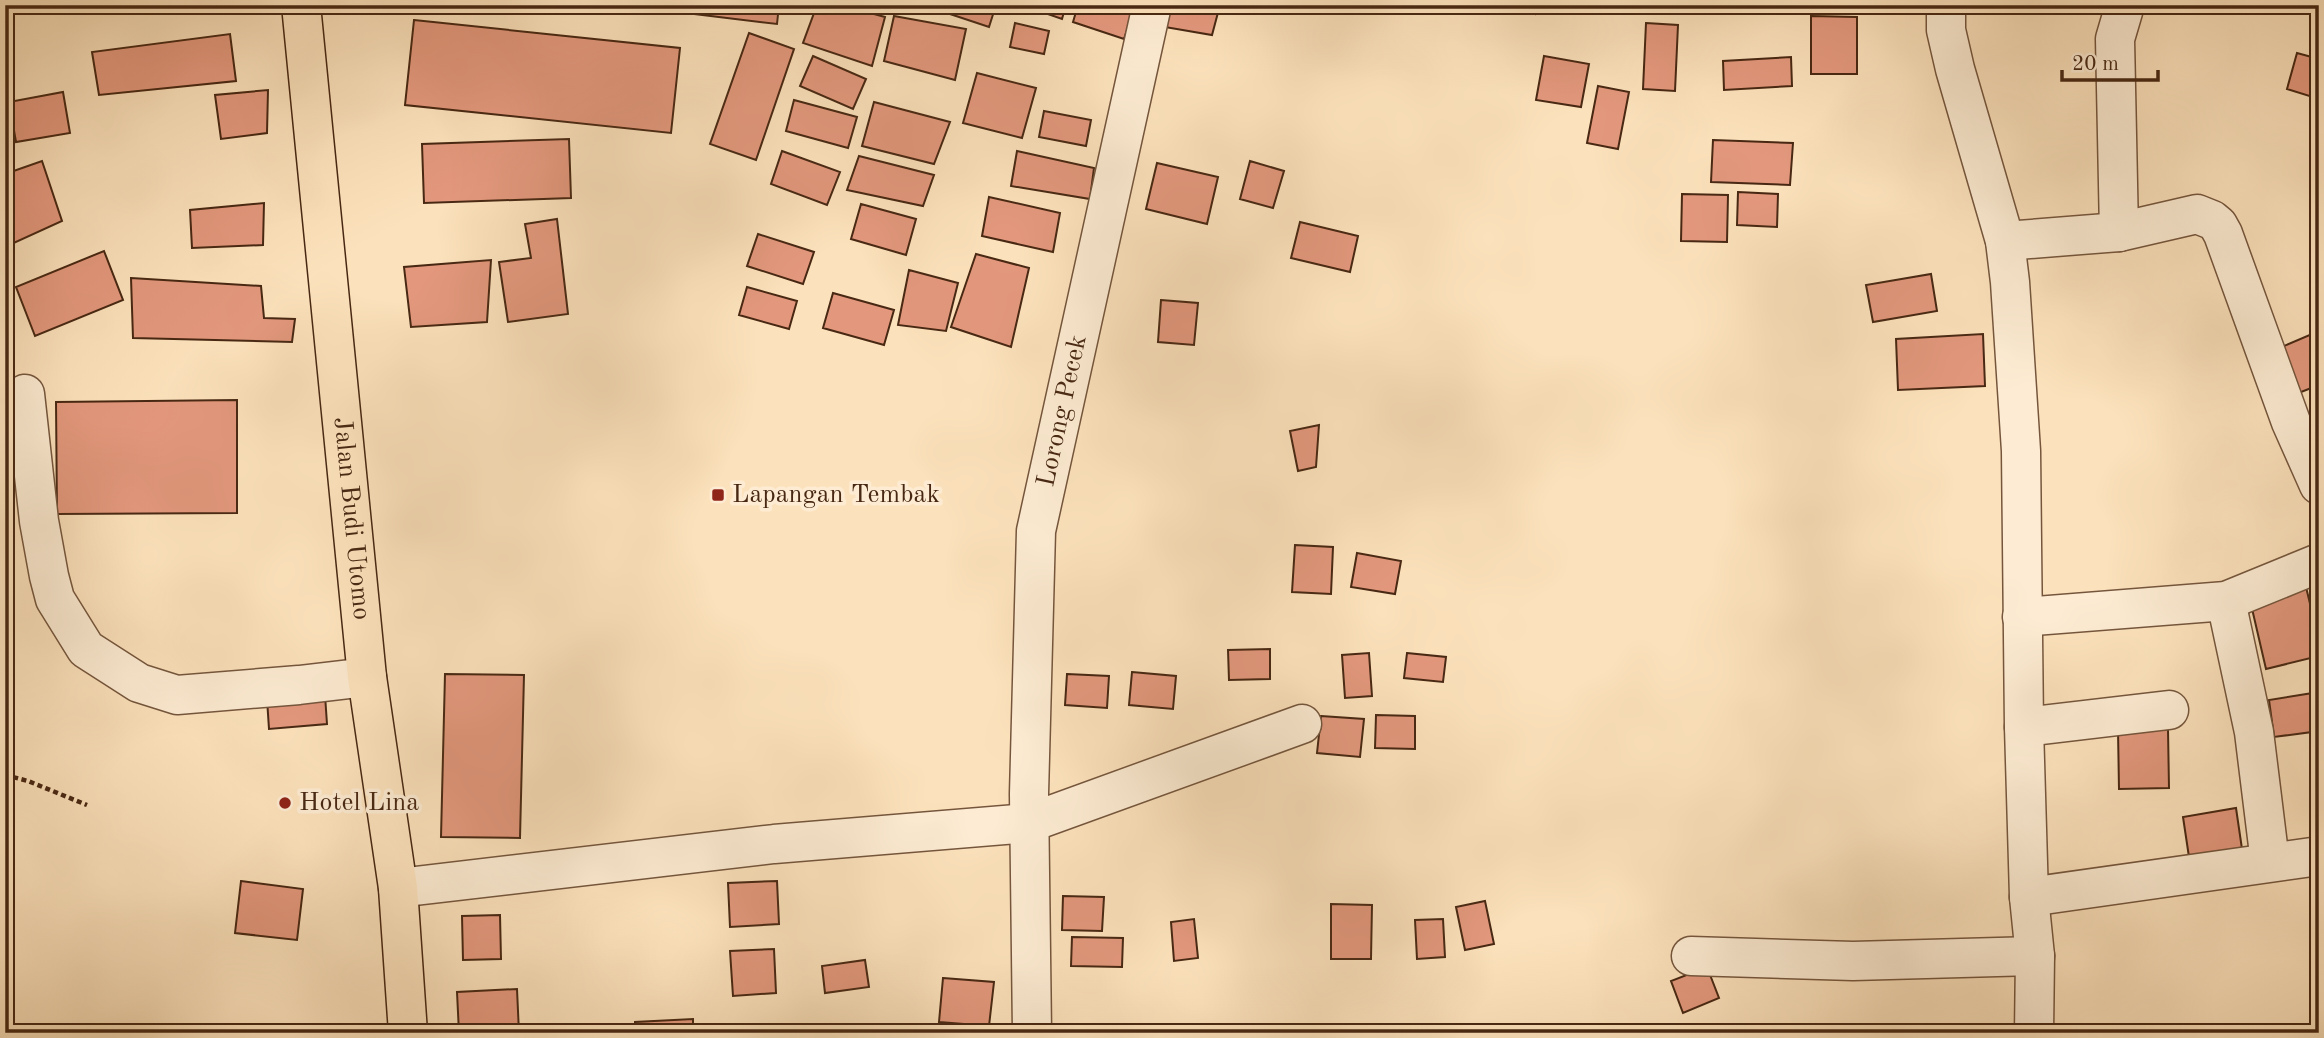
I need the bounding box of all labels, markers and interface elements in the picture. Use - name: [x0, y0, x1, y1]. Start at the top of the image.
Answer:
- scale bar: [2062, 38, 2158, 82]
- text: 20 m: [2072, 54, 2119, 75]
- street label: Lorong Pecek: [1033, 333, 1092, 489]
- street label: Jalan Budi Utomo: [329, 416, 374, 621]
- place label: Lapangan Tembak: [732, 482, 940, 508]
- marker: Lapangan Tembak: [710, 487, 726, 503]
- place label: Hotel Lina: [299, 790, 419, 816]
- marker: Hotel Lina: [277, 795, 293, 811]

